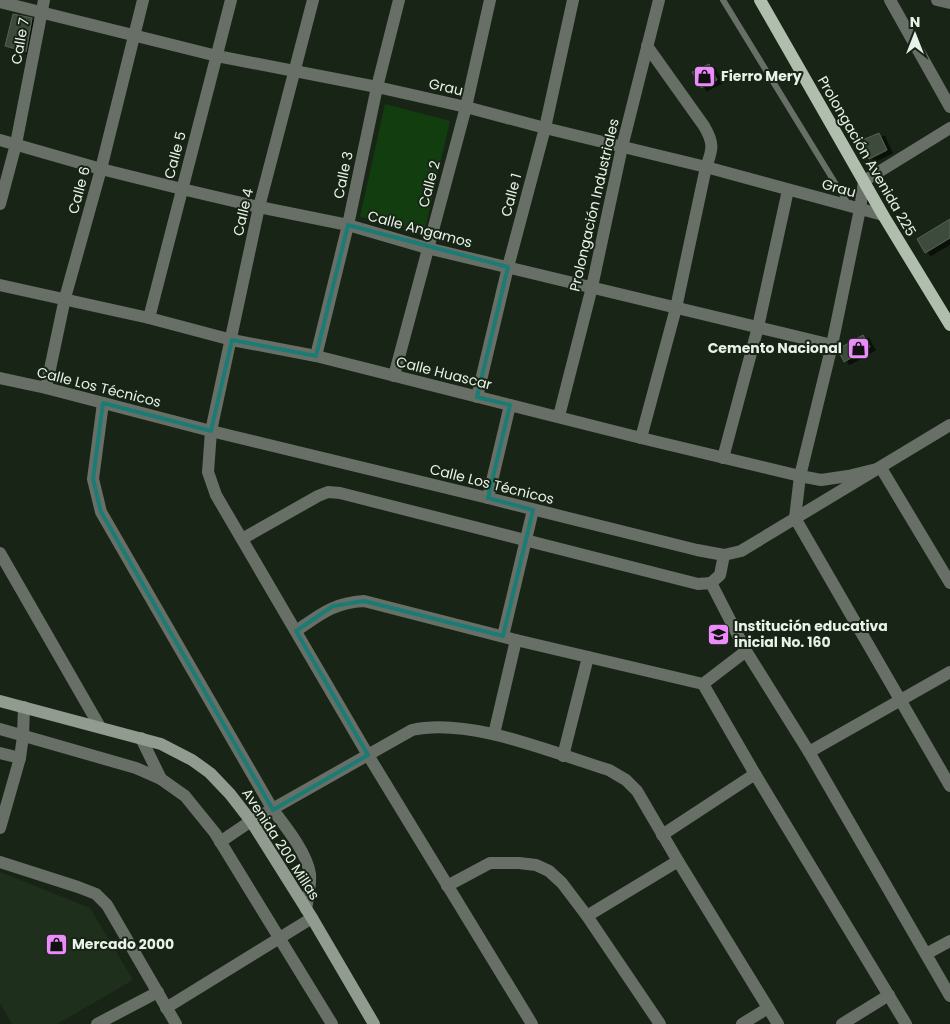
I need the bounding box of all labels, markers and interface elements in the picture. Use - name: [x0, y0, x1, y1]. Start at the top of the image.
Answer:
- north arrow: [890, 10, 940, 60]
- text: N: [910, 12, 920, 32]
- street label: Calle 7: [6, 16, 34, 66]
- shop icon: Fierro Mery: [693, 64, 717, 88]
- place label: Fierro Mery: [721, 66, 802, 86]
- street label: Prolongación Avenida 225: [813, 72, 921, 240]
- street label: Grau: [427, 73, 465, 101]
- street label: Prolongación Industriales: [564, 117, 624, 293]
- street label: Calle 5: [159, 129, 191, 181]
- street label: Calle 3: [328, 150, 358, 200]
- street label: Calle 2: [413, 158, 445, 210]
- street label: Calle 6: [63, 164, 95, 216]
- street label: Calle 1: [496, 171, 526, 219]
- street label: Grau: [820, 174, 858, 202]
- street label: Calle 4: [228, 186, 258, 238]
- street label: Calle Angamos: [365, 205, 475, 253]
- shop icon: Cemento Nacional: [846, 336, 870, 360]
- place label: Cemento Nacional: [708, 338, 842, 358]
- street label: Calle Huascar: [394, 351, 494, 395]
- street label: Calle Los Técnicos: [35, 362, 163, 412]
- street label: Calle Los Técnicos: [428, 459, 556, 509]
- place label: Institución educativa inicial No. 160: [734, 616, 888, 652]
- school or university icon: Institución educativa inicial No. 160: [706, 622, 730, 646]
- street label: Avenida 200 Millas: [237, 784, 325, 904]
- shop icon: Mercado 2000: [44, 932, 68, 956]
- place label: Mercado 2000: [72, 934, 174, 954]

